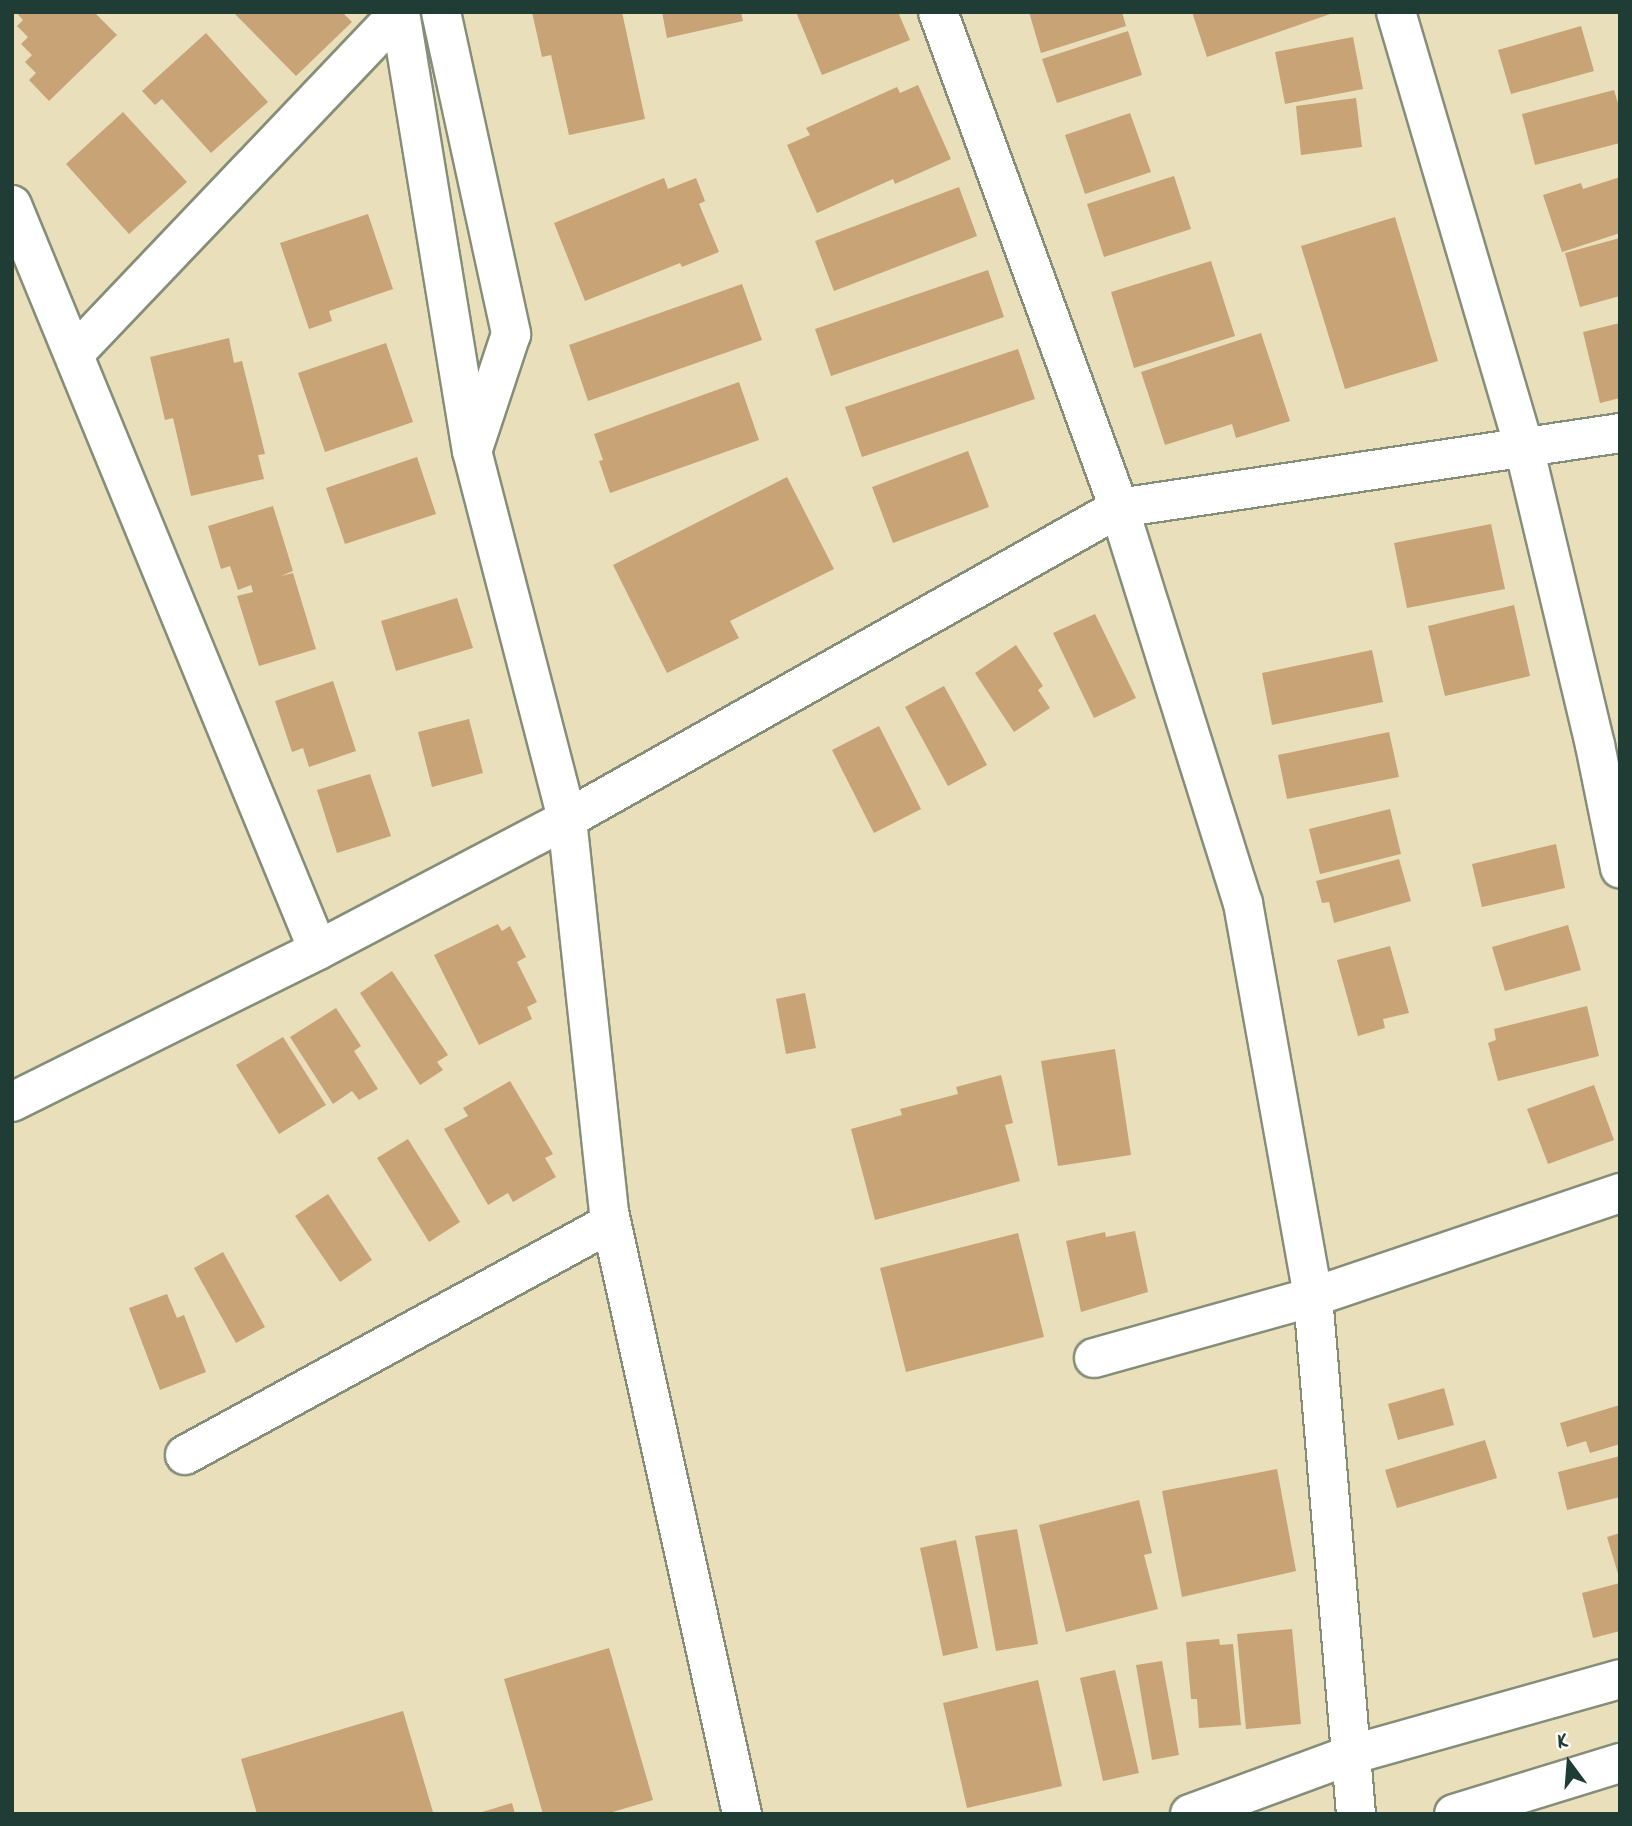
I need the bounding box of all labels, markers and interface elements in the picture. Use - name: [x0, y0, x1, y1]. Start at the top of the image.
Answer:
- text: K: [1554, 1727, 1573, 1759]
- north arrow: [1534, 1728, 1604, 1798]

